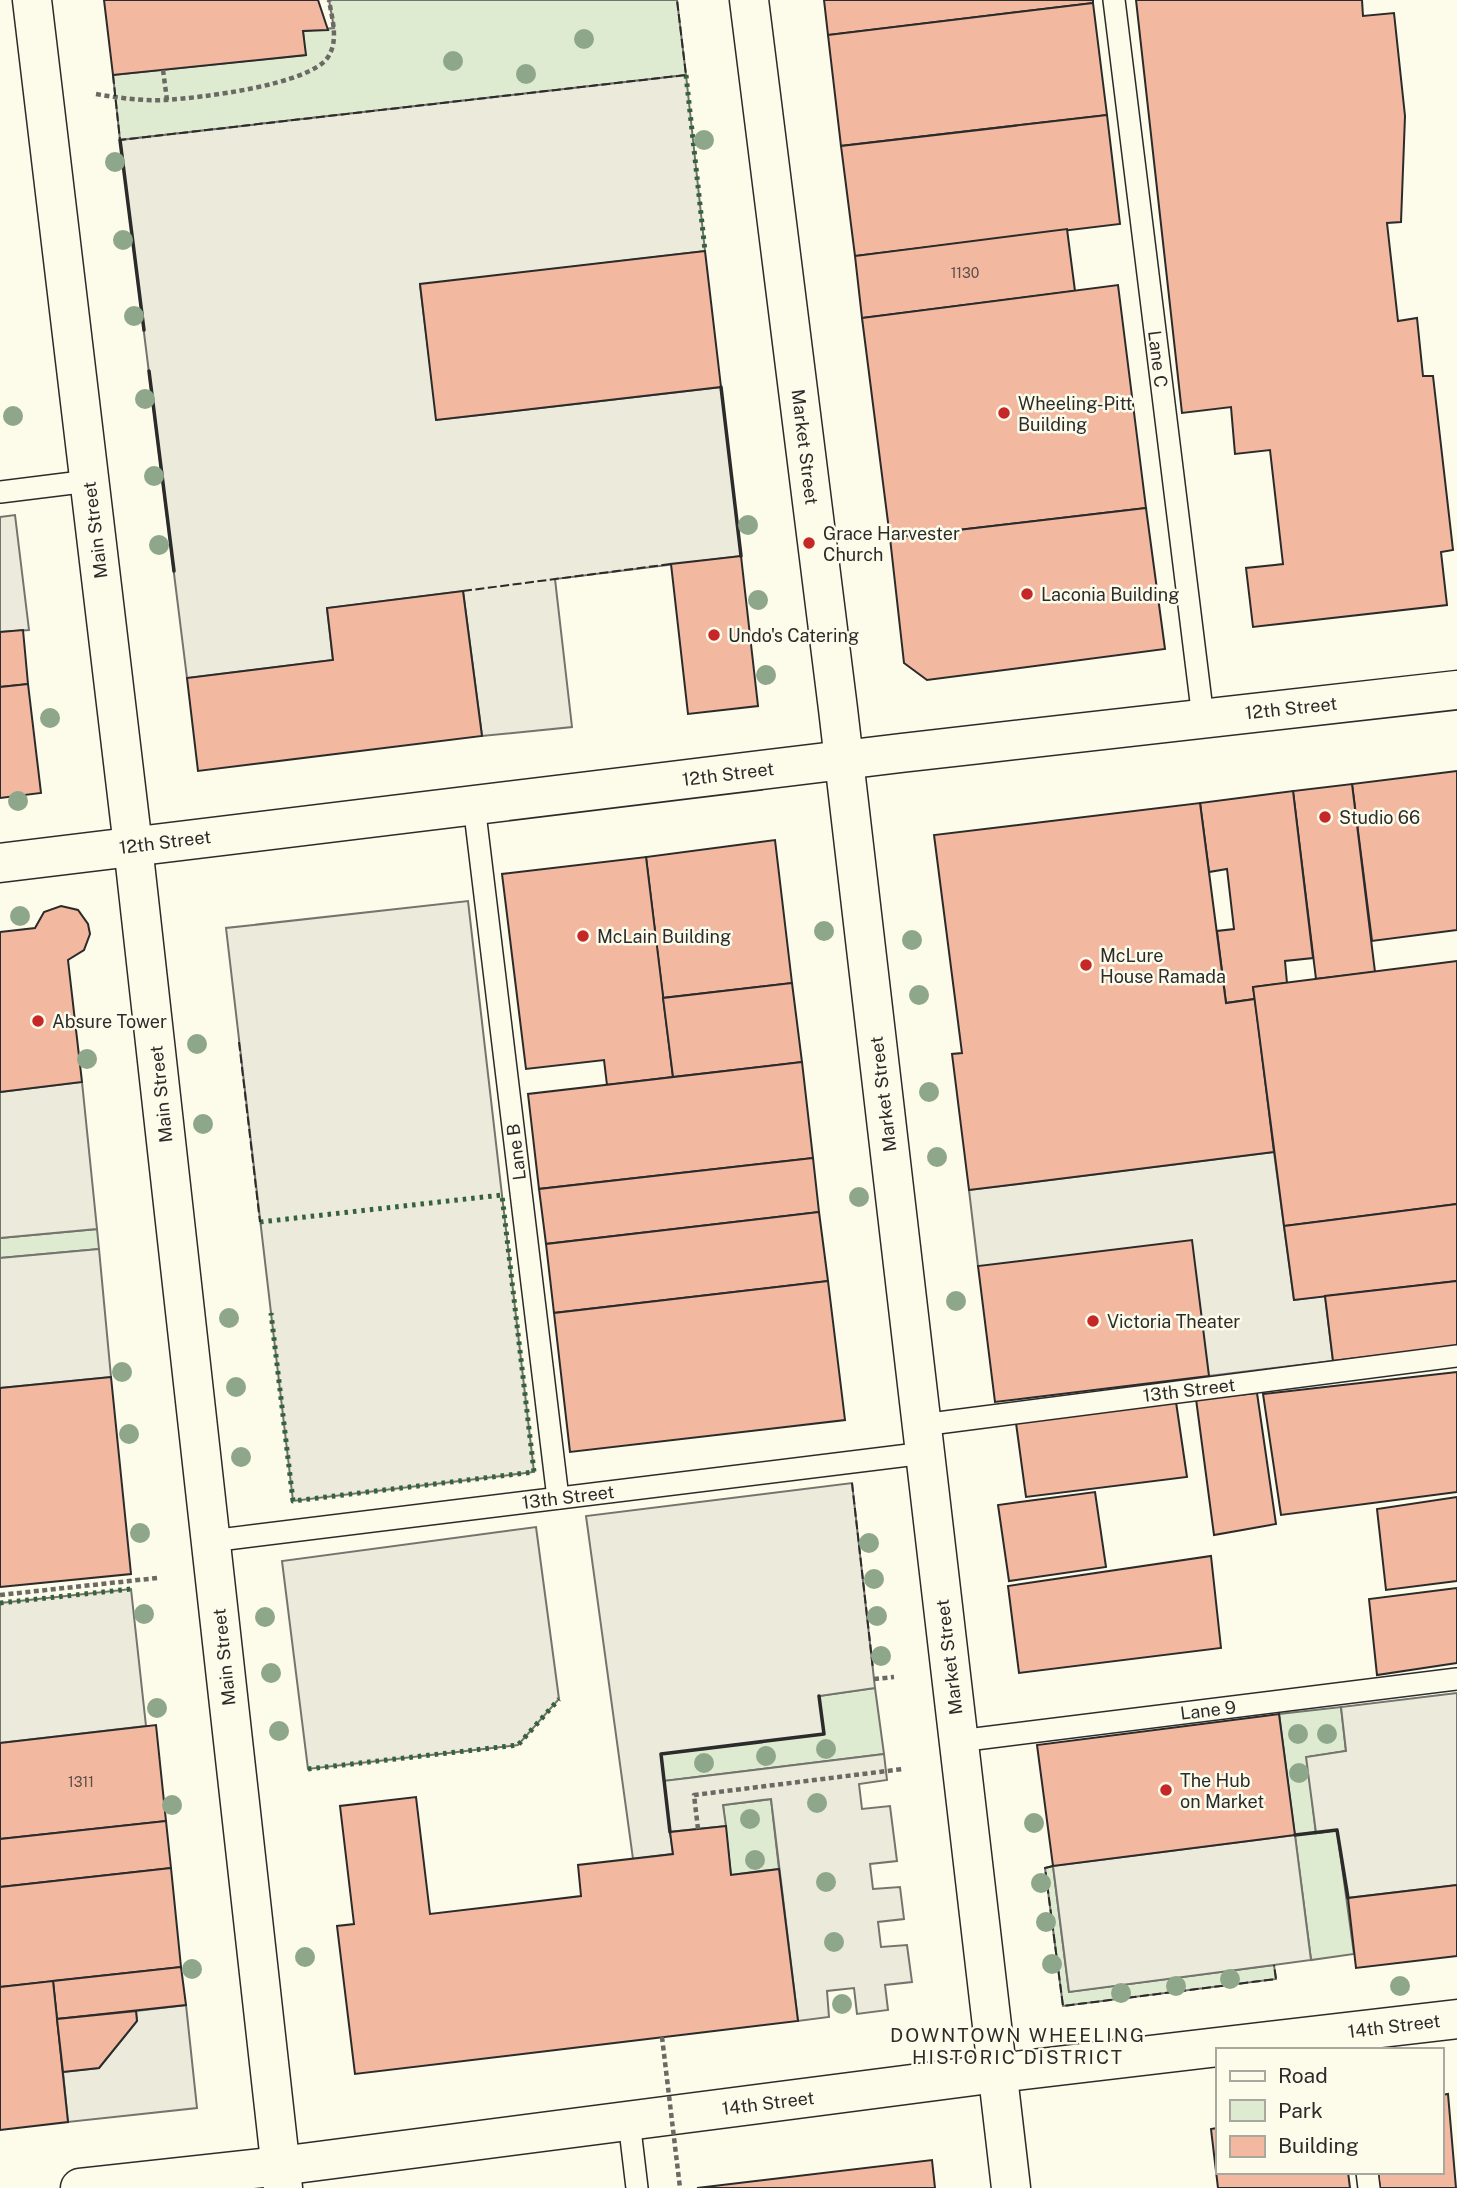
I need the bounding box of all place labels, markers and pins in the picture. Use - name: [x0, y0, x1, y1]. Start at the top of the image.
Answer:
- place label: Wheeling-Pitt Building: [1018, 393, 1133, 435]
- marker: Wheeling-Pitt Building: [996, 405, 1012, 421]
- place label: Grace Harvester Church: [823, 523, 960, 565]
- marker: Grace Harvester Church: [801, 535, 817, 551]
- place label: Laconia Building: [1041, 584, 1179, 605]
- marker: Laconia Building: [1019, 586, 1035, 602]
- place label: Undo's Catering: [728, 625, 859, 646]
- marker: Undo's Catering: [706, 627, 722, 643]
- place label: Studio 66: [1339, 807, 1420, 828]
- marker: Studio 66: [1317, 809, 1333, 825]
- place label: McLain Building: [597, 926, 731, 947]
- marker: McLain Building: [575, 928, 591, 944]
- place label: McLure House Ramada: [1100, 945, 1226, 987]
- marker: McLure House Ramada: [1078, 957, 1094, 973]
- place label: Absure Tower: [52, 1011, 167, 1032]
- marker: Absure Tower: [30, 1013, 46, 1029]
- place label: Victoria Theater: [1107, 1311, 1240, 1332]
- marker: Victoria Theater: [1085, 1313, 1101, 1329]
- place label: The Hub on Market: [1180, 1770, 1264, 1812]
- marker: The Hub on Market: [1158, 1782, 1174, 1798]

